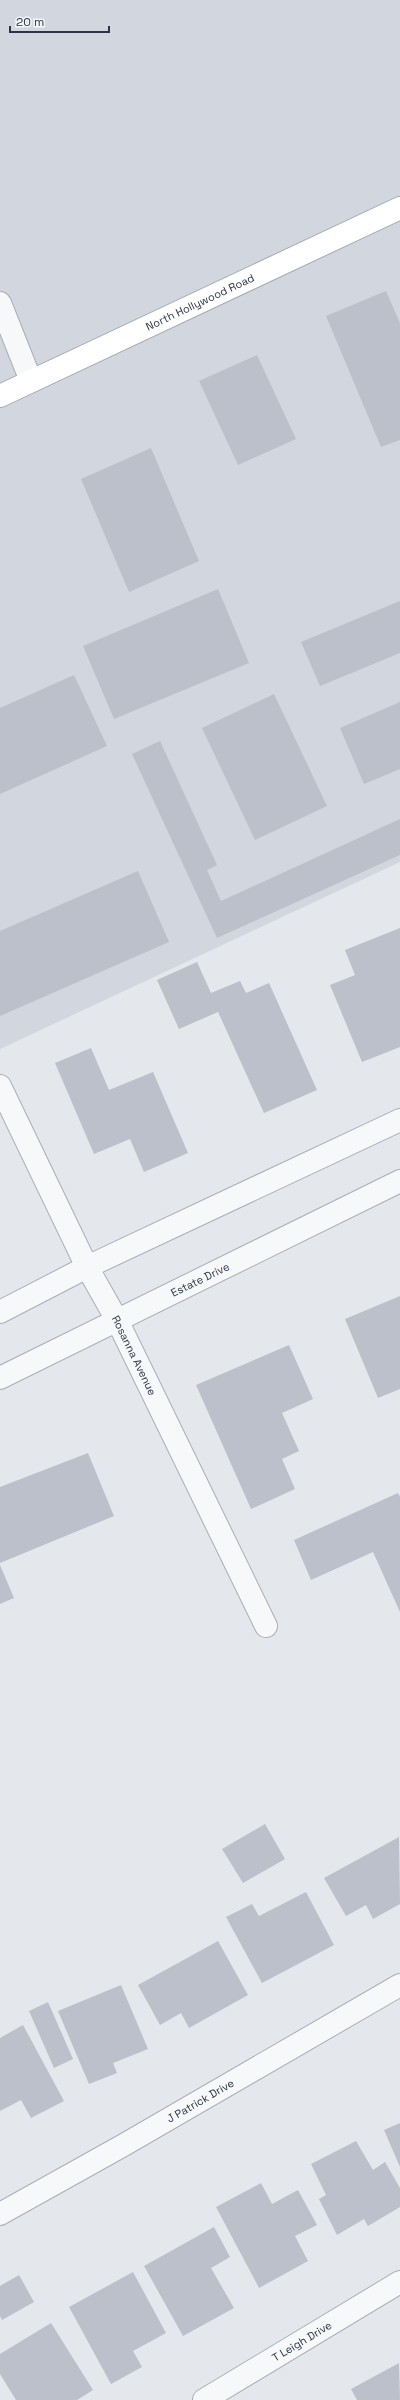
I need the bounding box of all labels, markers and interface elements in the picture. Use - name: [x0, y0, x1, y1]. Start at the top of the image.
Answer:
- scale bar: [10, 8, 109, 34]
- text: 20 m: [16, 14, 44, 30]
- street label: North Hollywood Road: [143, 270, 257, 334]
- street label: Estate Drive: [168, 1259, 232, 1300]
- street label: Rosanna Avenue: [109, 1313, 160, 1398]
- street label: J Patrick Drive: [164, 2076, 236, 2126]
- street label: T Leigh Drive: [269, 2318, 334, 2365]

